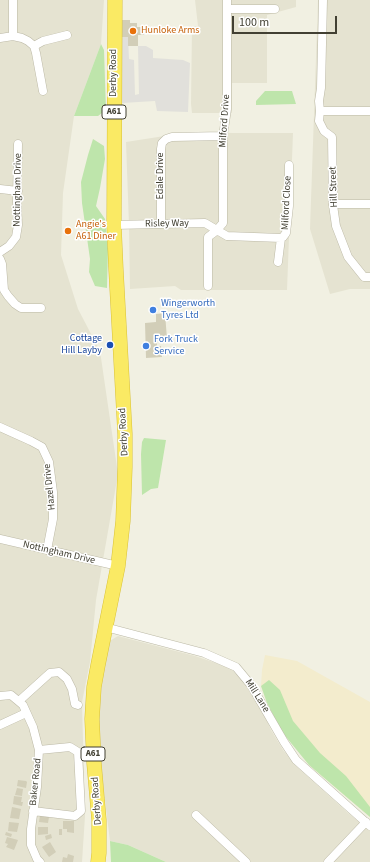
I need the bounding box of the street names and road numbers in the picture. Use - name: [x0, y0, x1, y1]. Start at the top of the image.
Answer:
- street label: Derby Road: [108, 49, 120, 97]
- street label: Milford Drive: [217, 94, 233, 148]
- road number: A61: [102, 105, 126, 119]
- street label: Nottingham Drive: [11, 153, 25, 227]
- street label: Edale Drive: [155, 153, 167, 199]
- street label: Hill Street: [327, 166, 341, 208]
- street label: Milford Close: [280, 176, 294, 230]
- street label: Risley Way: [145, 218, 189, 230]
- street label: Derby Road: [117, 408, 131, 456]
- street label: Hazel Drive: [42, 463, 58, 511]
- street label: Nottingham Drive: [22, 539, 96, 567]
- street label: Mill Lane: [242, 677, 272, 715]
- road number: A61: [81, 747, 105, 761]
- street label: Baker Road: [28, 758, 44, 806]
- street label: Derby Road: [89, 777, 105, 825]

